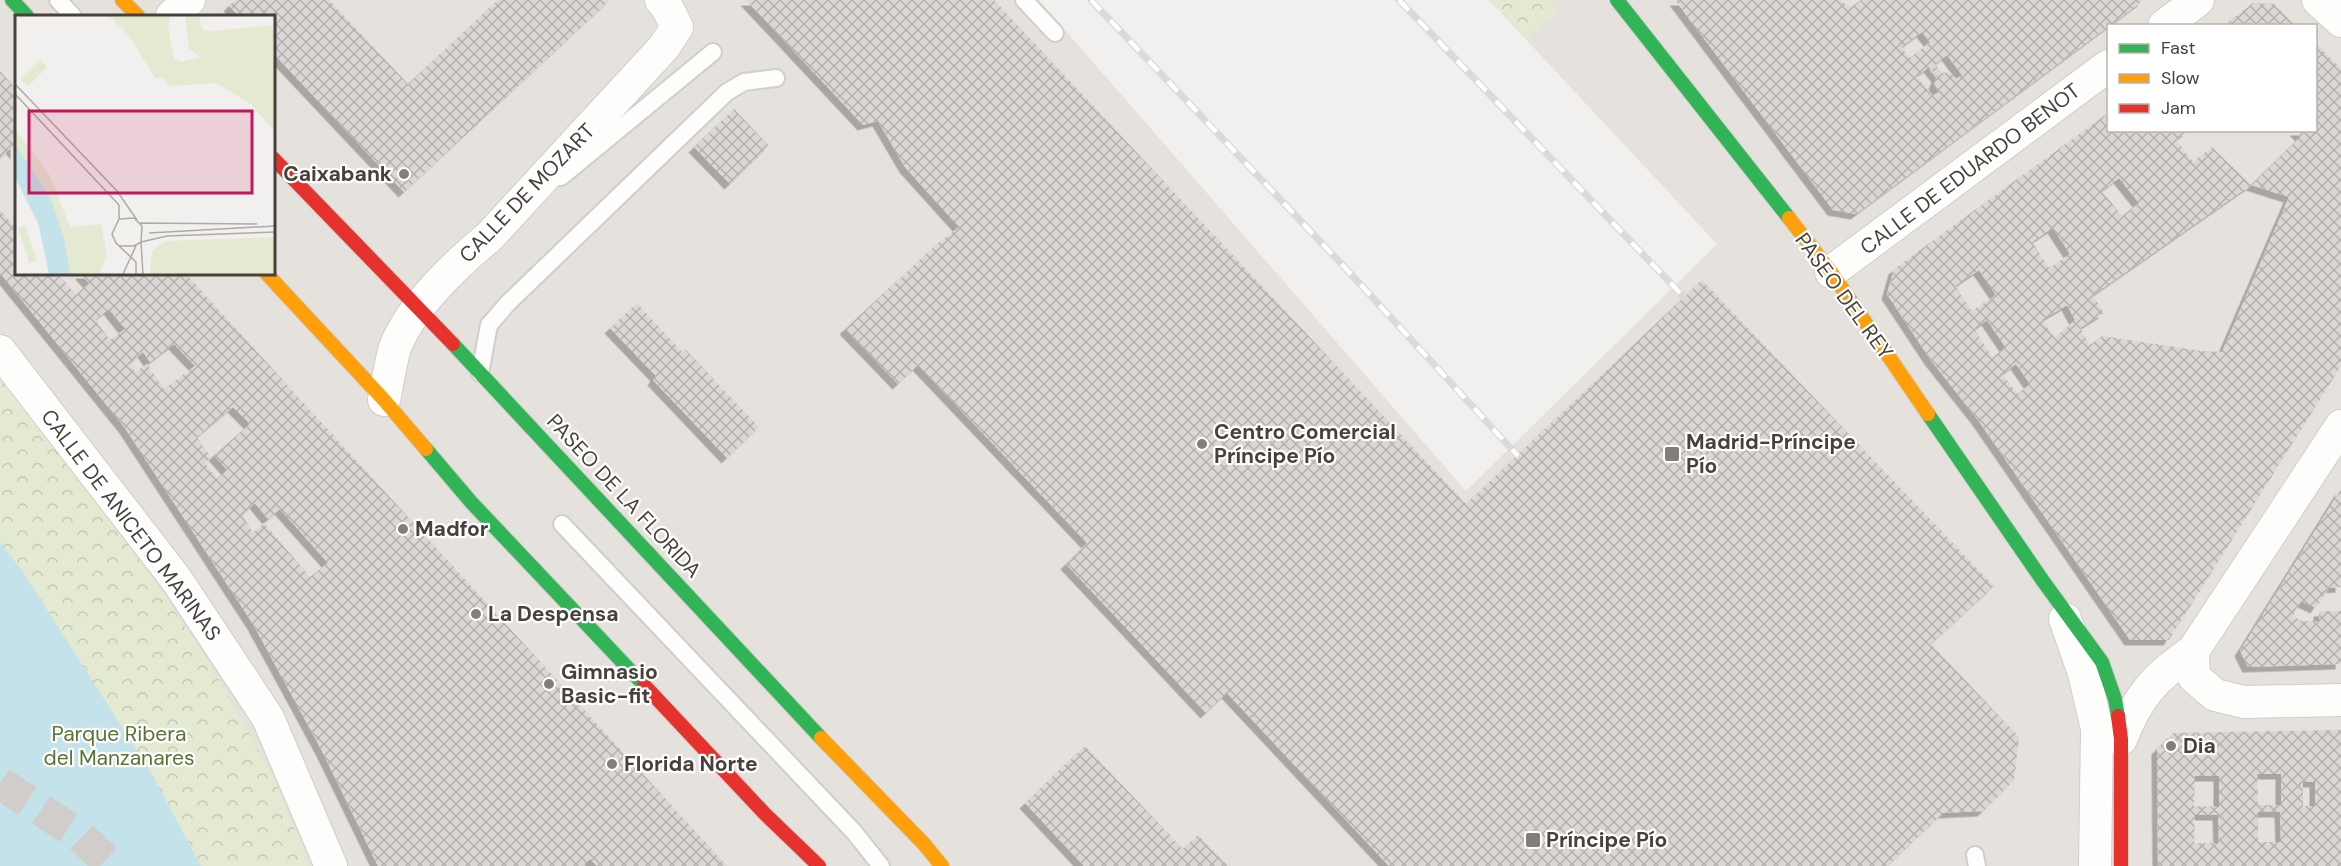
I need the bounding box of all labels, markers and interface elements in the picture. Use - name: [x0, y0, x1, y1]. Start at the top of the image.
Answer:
- inset map: [15, 15, 274, 274]
- legend: [2107, 24, 2317, 132]
- text: Fast: [2161, 36, 2196, 60]
- text: Slow: [2161, 66, 2200, 90]
- street label: CALLE DE EDUARDO BENOT: [1854, 77, 2086, 261]
- text: Jam: [2161, 96, 2196, 120]
- street label: CALLE DE MOZART: [453, 117, 601, 269]
- place label: Caixabank: [283, 160, 392, 188]
- marker: Caixabank: [397, 167, 411, 181]
- street label: PASEO DEL REY: [1789, 227, 1899, 365]
- street label: CALLE DE ANICETO MARINAS: [35, 404, 227, 646]
- street label: PASEO DE LA FLORIDA: [541, 408, 707, 584]
- place label: Centro Comercial Príncipe Pío: [1214, 418, 1396, 470]
- place label: Madrid-Príncipe Pío: [1686, 428, 1856, 480]
- marker: Centro Comercial Príncipe Pío: [1195, 437, 1209, 451]
- marker: Madrid-Príncipe Pío: [1663, 445, 1681, 463]
- place label: Madfor: [415, 515, 489, 543]
- marker: Madfor: [396, 522, 410, 536]
- place label: La Despensa: [488, 600, 618, 628]
- marker: La Despensa: [469, 607, 483, 621]
- place label: Gimnasio Basic-fit: [561, 658, 658, 710]
- marker: Gimnasio Basic-fit: [542, 677, 556, 691]
- park label: Parque Ribera del Manzanares: [44, 720, 194, 772]
- place label: Dia: [2183, 732, 2216, 760]
- marker: Dia: [2164, 739, 2178, 753]
- place label: Florida Norte: [624, 750, 758, 778]
- marker: Florida Norte: [605, 757, 619, 771]
- place label: Príncipe Pío: [1546, 826, 1667, 854]
- marker: Príncipe Pío: [1524, 831, 1542, 849]

